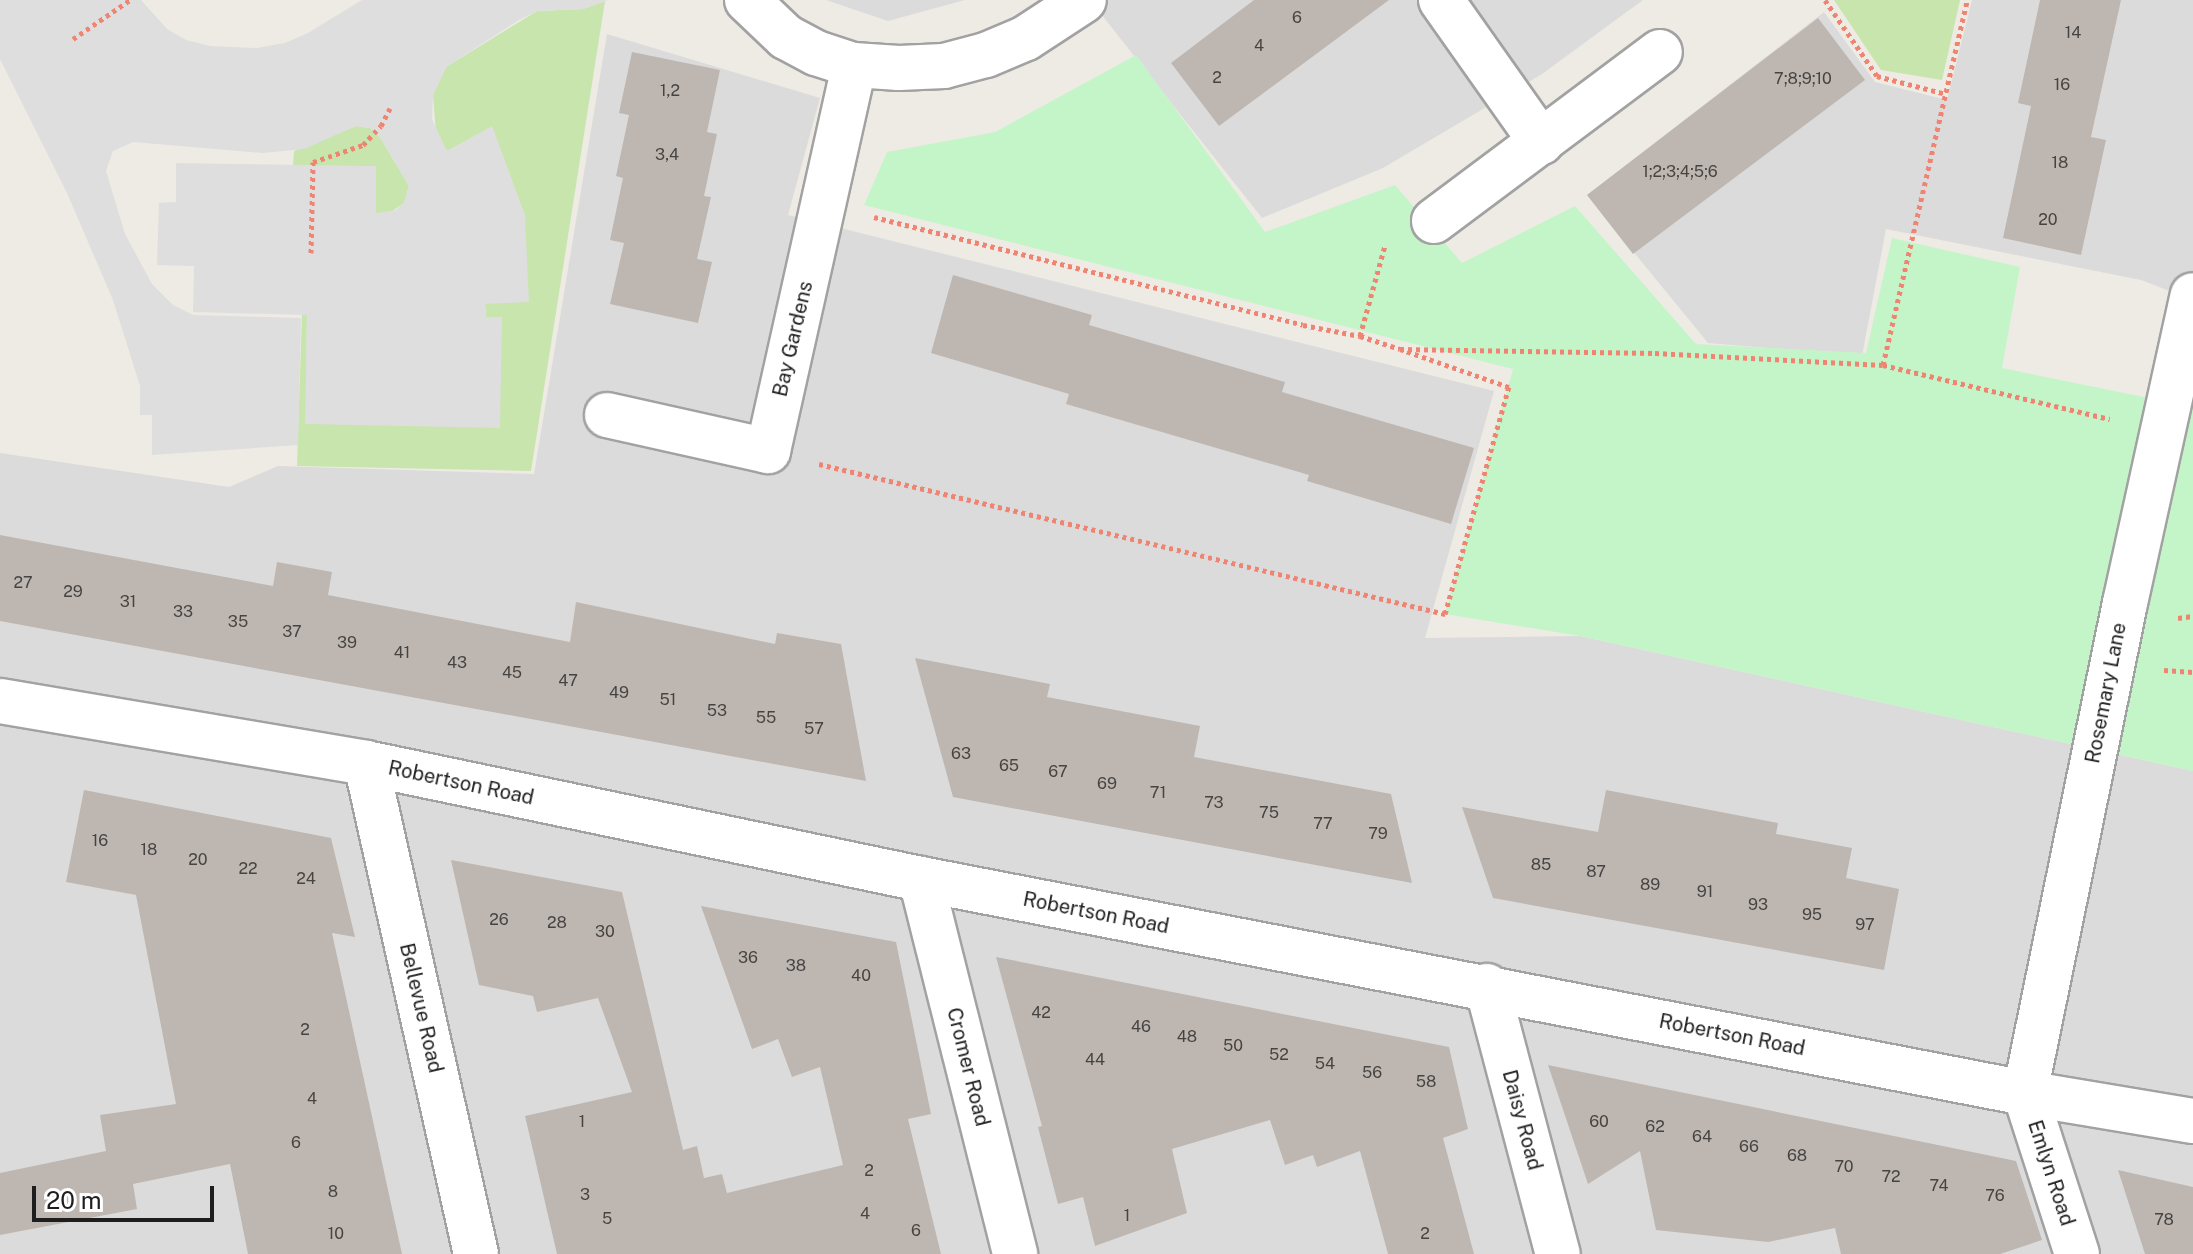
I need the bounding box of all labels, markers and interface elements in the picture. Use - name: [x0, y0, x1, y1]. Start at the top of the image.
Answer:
- house number: 6: [1292, 8, 1302, 28]
- house number: 14: [2065, 23, 2081, 43]
- house number: 4: [1254, 36, 1264, 56]
- house number: 2: [1212, 68, 1222, 88]
- house number: 7;8;9;10: [1774, 69, 1832, 89]
- house number: 16: [2054, 75, 2070, 95]
- house number: 1,2: [660, 81, 680, 101]
- house number: 3,4: [655, 145, 679, 165]
- house number: 18: [2052, 153, 2068, 173]
- house number: 1;2;3;4;5;6: [1642, 162, 1718, 182]
- house number: 20: [2038, 210, 2058, 230]
- street label: Bay Gardens: [768, 279, 818, 399]
- house number: 27: [13, 573, 33, 593]
- house number: 29: [63, 582, 83, 602]
- house number: 31: [120, 592, 136, 612]
- house number: 33: [173, 602, 193, 622]
- house number: 35: [228, 612, 248, 632]
- street label: Rosemary Lane: [2081, 621, 2131, 765]
- house number: 37: [282, 622, 302, 642]
- house number: 39: [337, 633, 357, 653]
- house number: 41: [394, 643, 410, 663]
- house number: 43: [447, 653, 467, 673]
- house number: 45: [502, 663, 522, 683]
- house number: 47: [558, 671, 578, 691]
- house number: 49: [609, 683, 629, 703]
- house number: 51: [660, 690, 676, 710]
- house number: 53: [707, 701, 727, 721]
- house number: 55: [756, 708, 776, 728]
- house number: 57: [804, 719, 824, 739]
- house number: 63: [951, 744, 971, 764]
- street label: Robertson Road: [386, 756, 536, 810]
- house number: 65: [999, 756, 1019, 776]
- house number: 67: [1048, 762, 1068, 782]
- house number: 69: [1097, 774, 1117, 794]
- house number: 71: [1150, 783, 1166, 803]
- house number: 73: [1204, 793, 1224, 813]
- house number: 75: [1259, 803, 1279, 823]
- house number: 77: [1313, 814, 1333, 834]
- house number: 79: [1368, 824, 1388, 844]
- house number: 16: [92, 831, 108, 851]
- house number: 18: [141, 840, 157, 860]
- house number: 20: [188, 850, 208, 870]
- house number: 85: [1531, 855, 1551, 875]
- house number: 22: [238, 859, 258, 879]
- house number: 87: [1586, 862, 1606, 882]
- house number: 24: [296, 869, 316, 889]
- house number: 89: [1640, 875, 1660, 895]
- house number: 91: [1697, 882, 1713, 902]
- street label: Robertson Road: [1021, 887, 1171, 939]
- house number: 93: [1748, 895, 1768, 915]
- house number: 95: [1802, 905, 1822, 925]
- house number: 26: [489, 910, 509, 930]
- house number: 28: [547, 913, 567, 933]
- house number: 97: [1855, 915, 1875, 935]
- house number: 30: [595, 922, 615, 942]
- street label: Bellevue Road: [394, 941, 448, 1075]
- house number: 36: [738, 948, 758, 968]
- house number: 38: [786, 956, 806, 976]
- house number: 40: [851, 966, 871, 986]
- house number: 42: [1031, 1003, 1051, 1023]
- street label: Cromer Road: [942, 1005, 994, 1129]
- street label: Robertson Road: [1657, 1009, 1807, 1061]
- house number: 46: [1131, 1017, 1151, 1037]
- house number: 2: [300, 1020, 310, 1040]
- house number: 48: [1177, 1027, 1197, 1047]
- house number: 50: [1223, 1036, 1243, 1056]
- house number: 52: [1269, 1045, 1289, 1065]
- house number: 44: [1085, 1050, 1105, 1070]
- house number: 54: [1315, 1054, 1335, 1074]
- house number: 56: [1362, 1063, 1382, 1083]
- street label: Daisy Road: [1497, 1067, 1547, 1173]
- house number: 58: [1416, 1072, 1436, 1092]
- house number: 4: [307, 1089, 317, 1109]
- house number: 1: [579, 1112, 585, 1132]
- house number: 60: [1589, 1112, 1609, 1132]
- house number: 62: [1645, 1117, 1665, 1137]
- street label: Emlyn Road: [2023, 1117, 2079, 1229]
- house number: 64: [1692, 1127, 1712, 1147]
- house number: 6: [291, 1133, 301, 1153]
- house number: 66: [1739, 1137, 1759, 1157]
- house number: 68: [1787, 1146, 1807, 1166]
- house number: 70: [1834, 1157, 1854, 1177]
- house number: 2: [864, 1161, 874, 1181]
- house number: 72: [1881, 1167, 1901, 1187]
- scale bar: [36, 1170, 218, 1220]
- house number: 74: [1929, 1176, 1949, 1196]
- house number: 8: [328, 1182, 338, 1202]
- house number: 3: [580, 1185, 590, 1205]
- text: 20 m: [46, 1186, 102, 1214]
- house number: 76: [1985, 1186, 2005, 1206]
- house number: 4: [860, 1204, 870, 1224]
- house number: 1: [1124, 1206, 1130, 1226]
- house number: 5: [602, 1209, 612, 1229]
- house number: 78: [2154, 1210, 2174, 1230]
- house number: 6: [911, 1221, 921, 1241]
- house number: 10: [328, 1224, 344, 1244]
- house number: 2: [1420, 1224, 1430, 1244]

